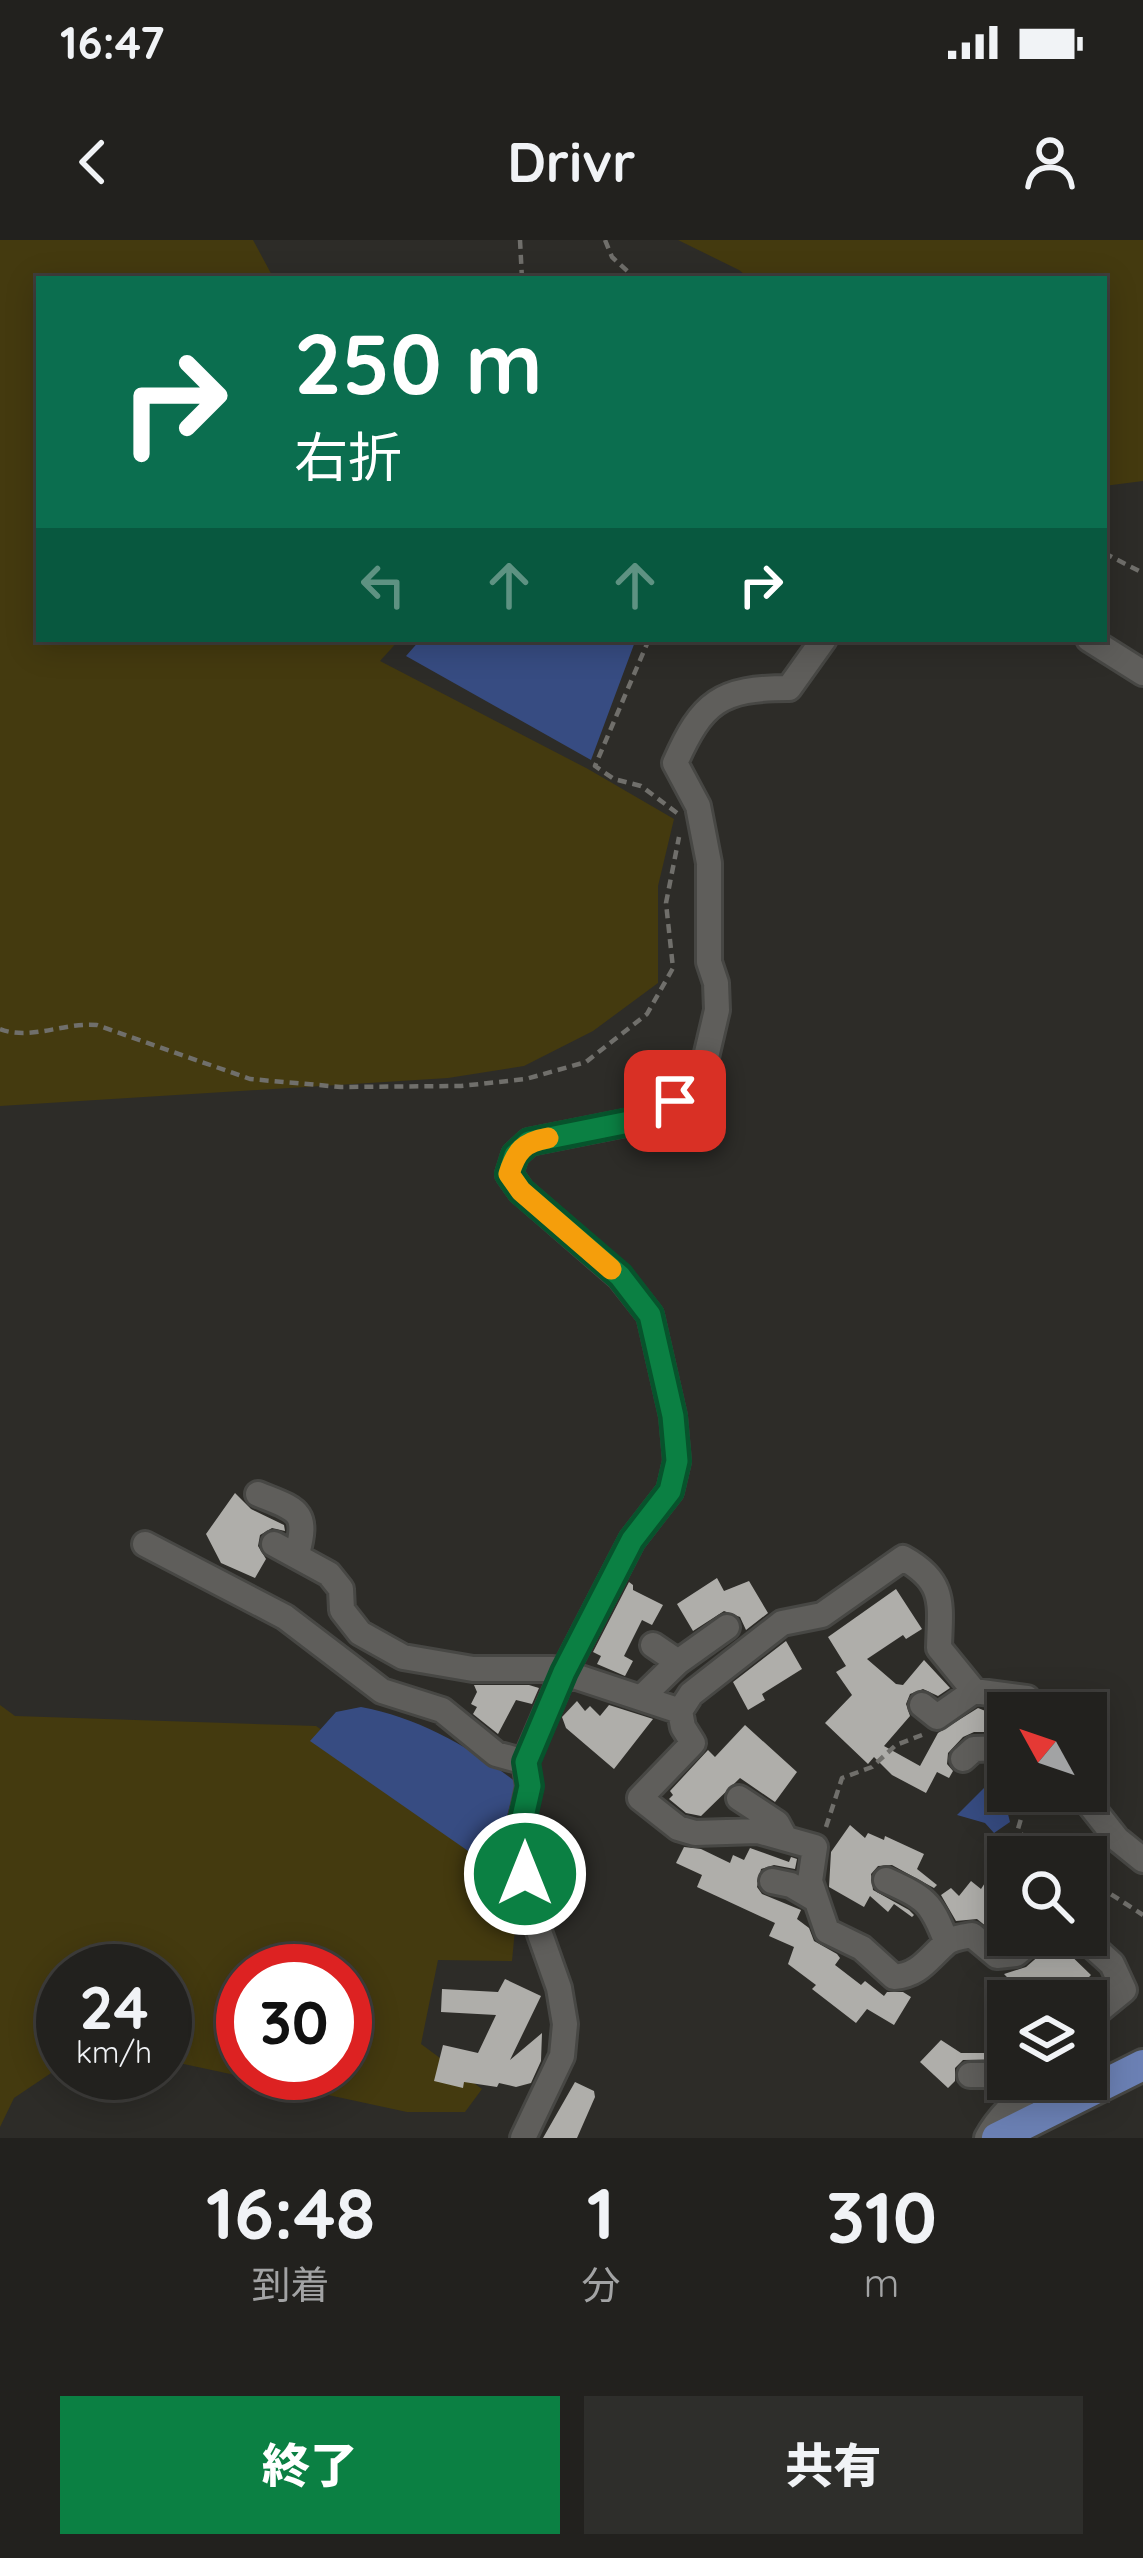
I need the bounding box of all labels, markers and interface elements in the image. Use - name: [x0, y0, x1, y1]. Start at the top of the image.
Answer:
- text: 16:47: [60, 14, 165, 70]
- text: Drivr: [507, 128, 636, 196]
- icon: back: [60, 129, 126, 195]
- icon: person: [1017, 129, 1083, 195]
- text: 250 m: [294, 310, 543, 415]
- icon: right: [96, 324, 252, 480]
- text: 右折: [294, 423, 402, 491]
- icon: left: [350, 552, 416, 618]
- icon: ahead: [476, 552, 542, 618]
- icon: ahead: [602, 552, 668, 618]
- icon: right: [728, 552, 794, 618]
- pin: [624, 1050, 726, 1152]
- icon: arrive: [642, 1068, 708, 1134]
- north arrow: [987, 1692, 1107, 1812]
- map controls: [987, 1692, 1107, 2100]
- position arrow: [462, 1811, 588, 1937]
- button: search: [987, 1836, 1107, 1956]
- speed limit sign: 30: [216, 1944, 372, 2100]
- text: 24: [79, 1969, 149, 2044]
- button: layers: [987, 1980, 1107, 2100]
- text: km/h: [76, 2033, 152, 2071]
- text: 16:48: [206, 2167, 375, 2257]
- text: 1: [587, 2167, 615, 2257]
- text: 310: [826, 2171, 937, 2261]
- text: m: [864, 2258, 899, 2307]
- text: 到着: [252, 2260, 330, 2309]
- text: 分: [581, 2260, 620, 2309]
- button: 終了: [60, 2396, 560, 2534]
- button: 共有: [584, 2396, 1083, 2534]

